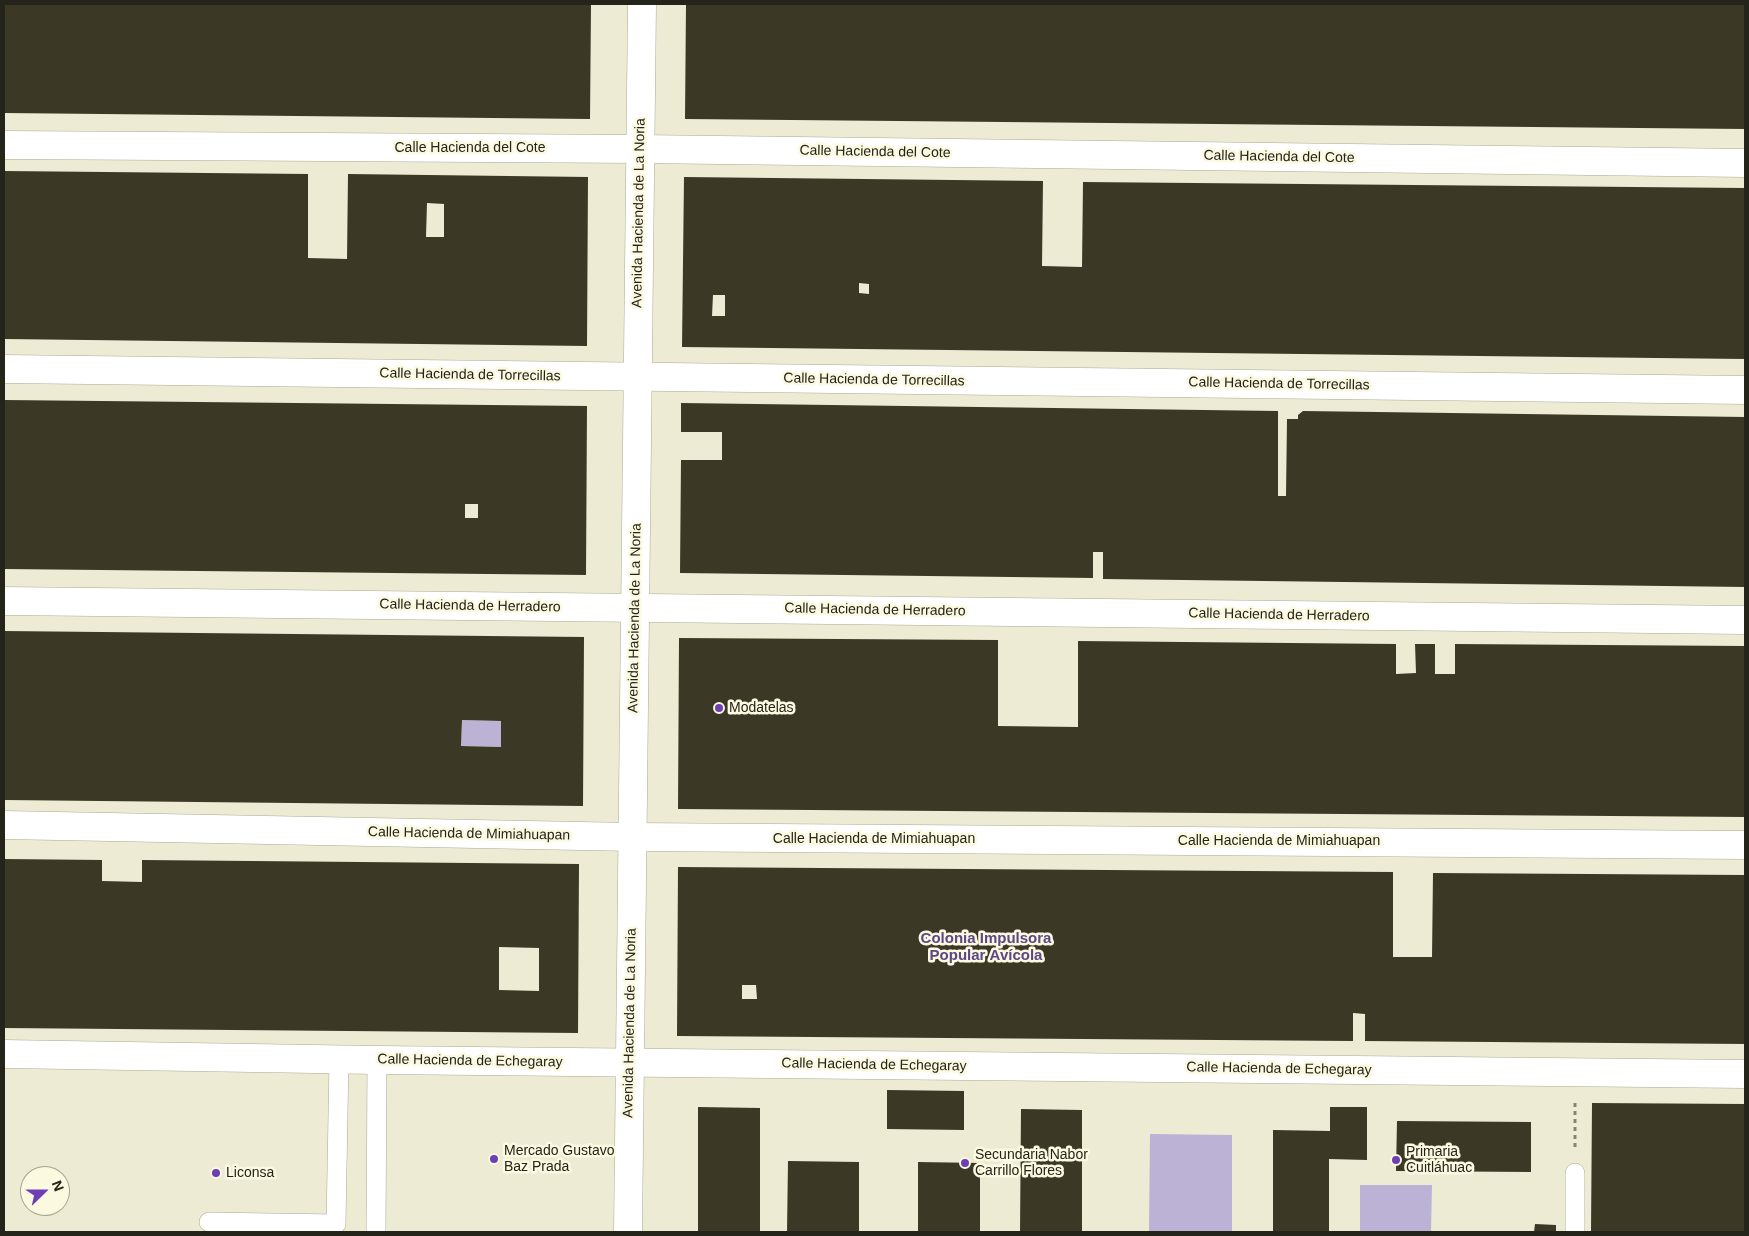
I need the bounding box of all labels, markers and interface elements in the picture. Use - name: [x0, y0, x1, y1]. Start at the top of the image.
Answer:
- street label: Avenida Hacienda de La Noria: [629, 118, 649, 308]
- street label: Calle Hacienda del Cote: [395, 140, 545, 156]
- street label: Calle Hacienda del Cote: [799, 142, 951, 162]
- street label: Calle Hacienda del Cote: [1203, 147, 1355, 167]
- street label: Calle Hacienda de Torrecillas: [379, 365, 561, 385]
- street label: Calle Hacienda de Torrecillas: [783, 370, 965, 390]
- street label: Calle Hacienda de Torrecillas: [1188, 374, 1370, 394]
- street label: Avenida Hacienda de La Noria: [625, 523, 645, 713]
- street label: Calle Hacienda de Herradero: [379, 596, 561, 616]
- street label: Calle Hacienda de Herradero: [784, 600, 966, 620]
- street label: Calle Hacienda de Herradero: [1188, 605, 1370, 625]
- place label: Modatelas: [729, 700, 794, 716]
- marker: Modatelas: [713, 702, 725, 714]
- street label: Calle Hacienda de Mimiahuapan: [368, 824, 570, 844]
- street label: Calle Hacienda de Mimiahuapan: [773, 831, 975, 847]
- street label: Calle Hacienda de Mimiahuapan: [1178, 833, 1380, 849]
- street label: Avenida Hacienda de La Noria: [620, 928, 640, 1118]
- district label: Colonia Impulsora Popular Avícola: [921, 930, 1051, 965]
- street label: Calle Hacienda de Echegaray: [377, 1051, 563, 1071]
- street label: Calle Hacienda de Echegaray: [781, 1055, 967, 1075]
- street label: Calle Hacienda de Echegaray: [1186, 1059, 1372, 1079]
- place label: Mercado Gustavo Baz Prada: [504, 1143, 614, 1176]
- place label: Primaria Cuitláhuac: [1406, 1144, 1472, 1176]
- place label: Secundaria Nabor Carrillo Flores: [975, 1147, 1088, 1180]
- marker: Mercado Gustavo Baz Prada: [488, 1153, 500, 1165]
- marker: Primaria Cuitláhuac: [1390, 1154, 1402, 1166]
- marker: Secundaria Nabor Carrillo Flores: [959, 1157, 971, 1169]
- place label: Liconsa: [226, 1165, 274, 1181]
- north arrow: [20, 1166, 70, 1216]
- marker: Liconsa: [210, 1167, 222, 1179]
- text: N: [49, 1178, 67, 1193]

